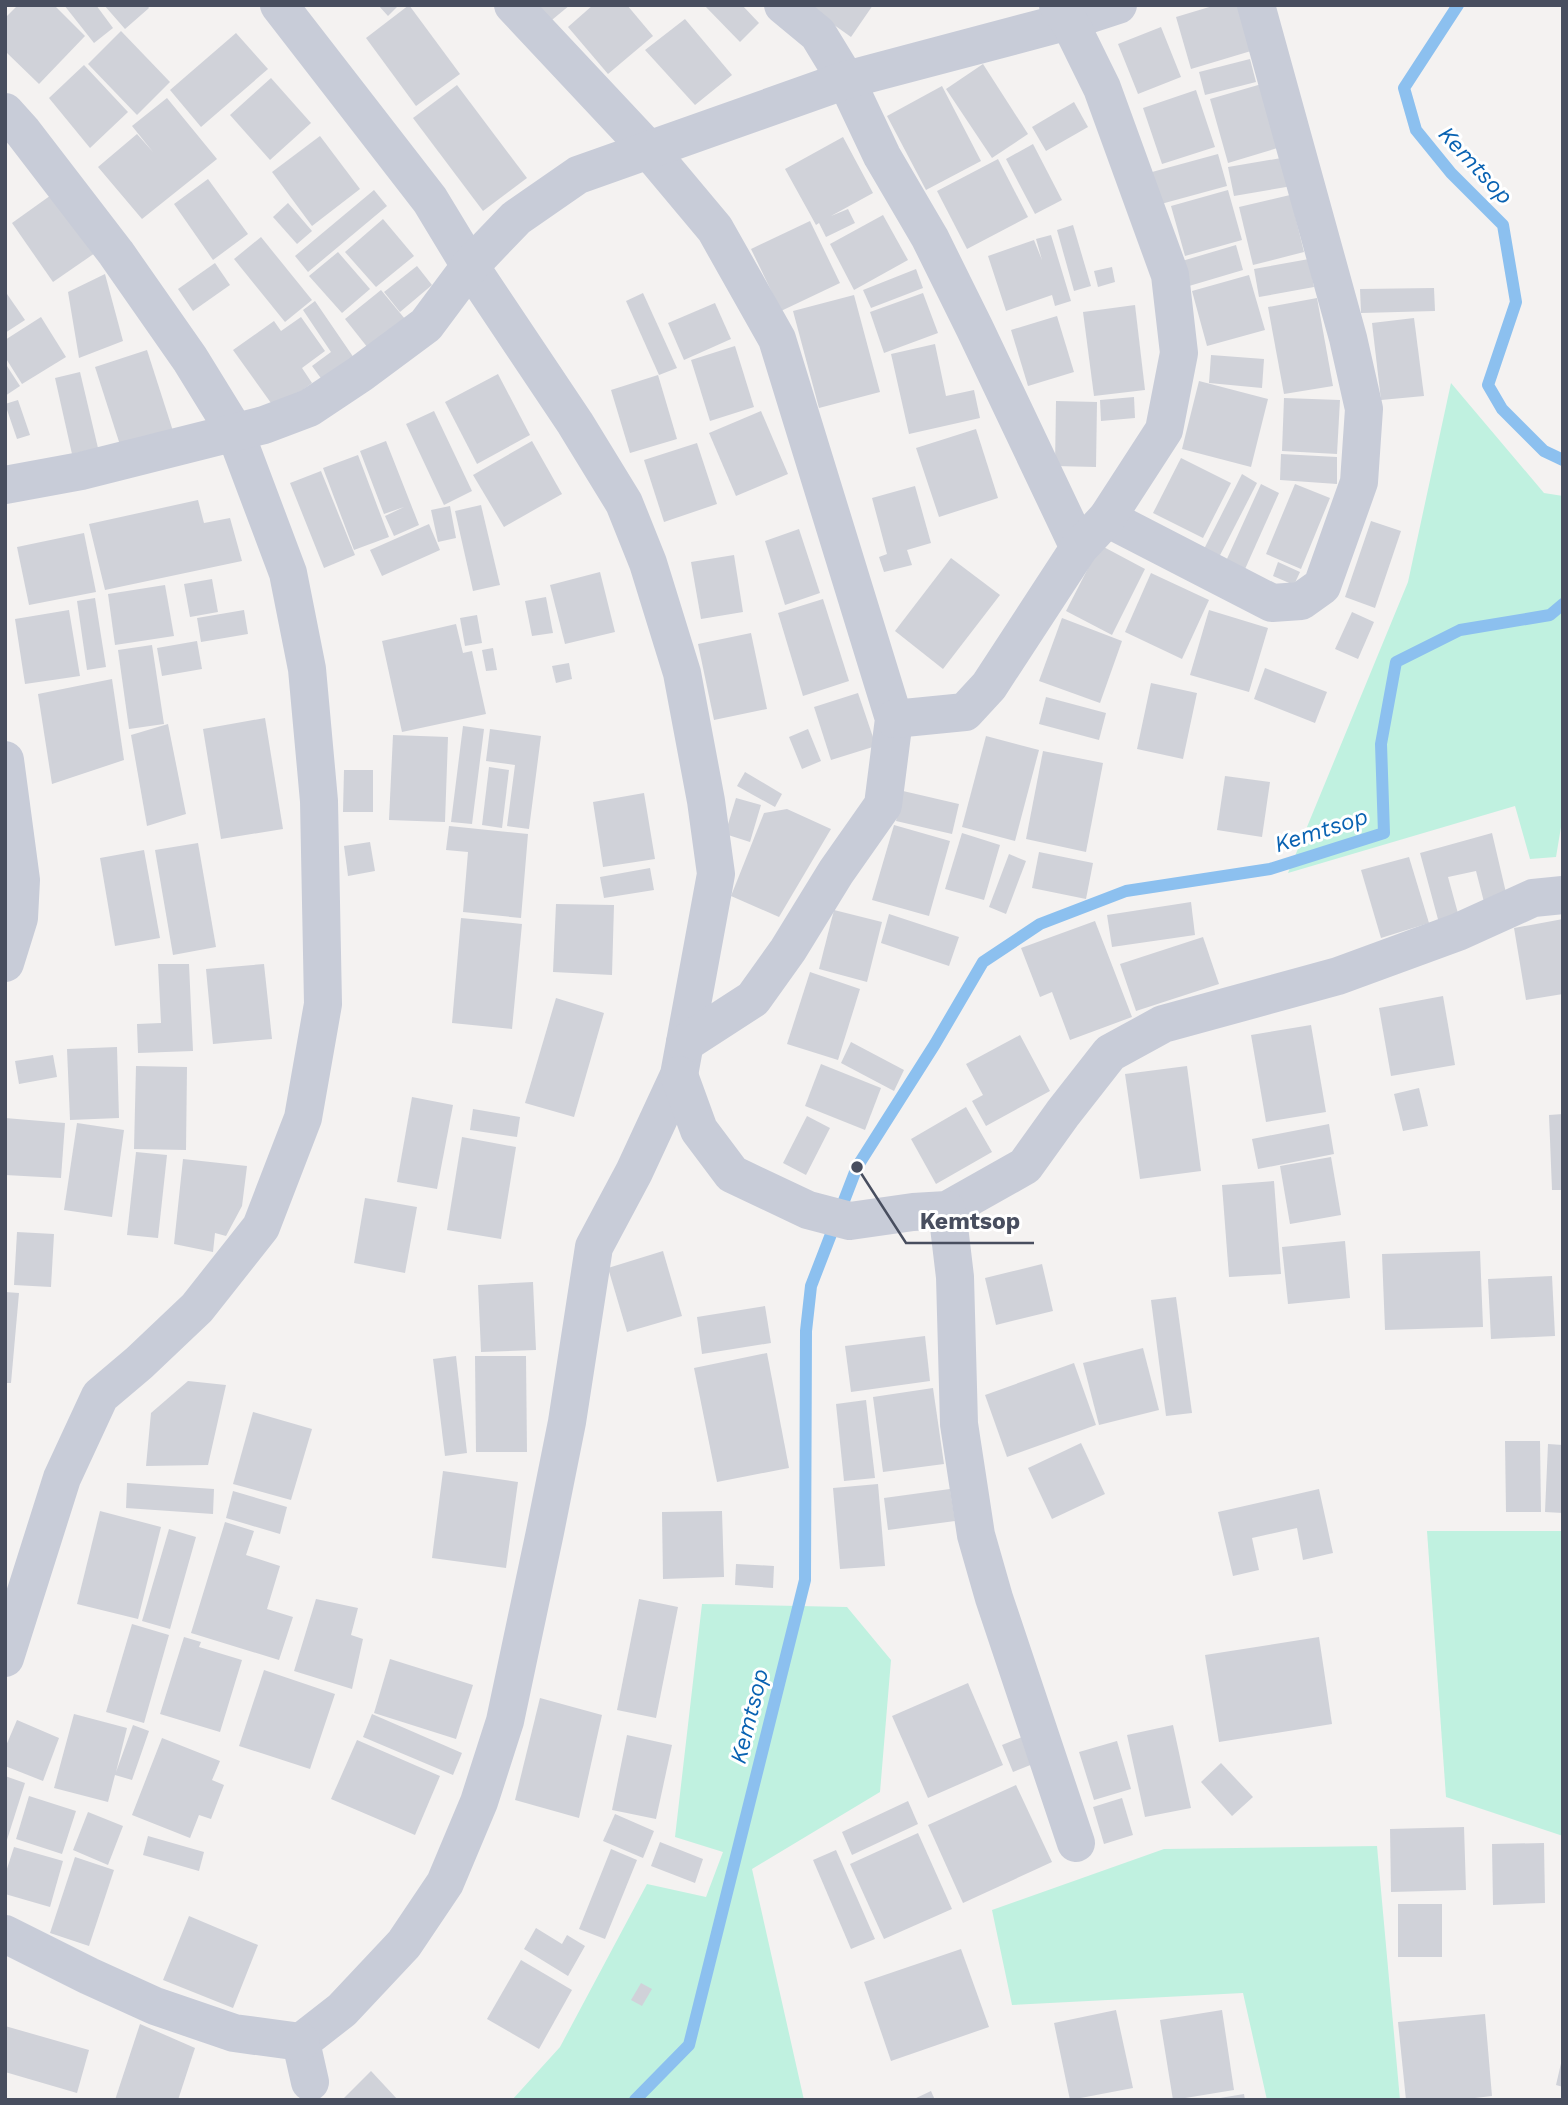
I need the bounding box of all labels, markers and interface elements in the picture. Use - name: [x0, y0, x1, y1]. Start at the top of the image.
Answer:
- water label: Kemtsop: [1433, 121, 1519, 210]
- water label: Kemtsop: [1271, 803, 1371, 858]
- callout: Kemtsop: [906, 1199, 1034, 1243]
- text: Kemtsop: [920, 1208, 1020, 1235]
- water label: Kemtsop: [725, 1666, 774, 1766]

